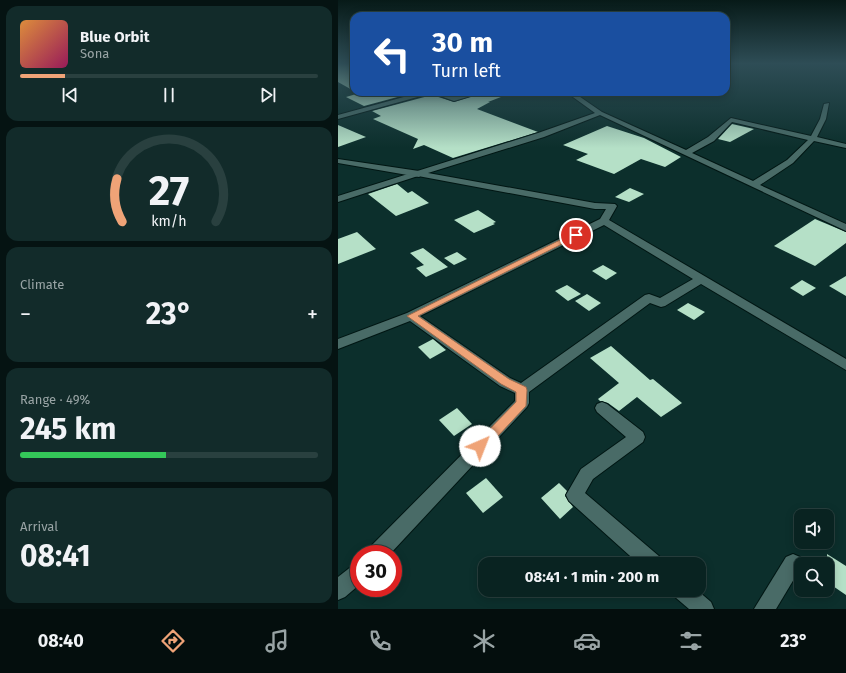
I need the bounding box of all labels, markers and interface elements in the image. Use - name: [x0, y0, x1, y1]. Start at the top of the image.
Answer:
- text: 30 m: [432, 26, 493, 59]
- text: Blue Orbit: [80, 28, 149, 46]
- icon: left: [366, 28, 418, 80]
- text: Sona: [80, 46, 109, 61]
- text: Turn left: [432, 60, 501, 82]
- icon: previous: [59, 84, 81, 106]
- icon: pause: [158, 84, 180, 106]
- icon: next: [257, 84, 279, 106]
- text: 27: [149, 166, 189, 216]
- text: km/h: [151, 212, 187, 229]
- pin: [559, 218, 593, 252]
- icon: arrive: [565, 224, 587, 246]
- text: Climate: [20, 277, 64, 292]
- text: 23°: [146, 296, 192, 332]
- text: −: [20, 301, 31, 328]
- text: +: [307, 301, 318, 328]
- text: Range · 49%: [20, 392, 90, 407]
- text: 245 km: [20, 411, 116, 447]
- position arrow: [459, 425, 501, 467]
- map controls: [794, 509, 834, 597]
- button: sound: [794, 509, 834, 549]
- text: Arrival: [20, 519, 58, 534]
- text: 08:41: [20, 538, 91, 574]
- speed limit sign: 30: [350, 545, 402, 597]
- button: search: [794, 557, 834, 597]
- text: 08:41 · 1 min · 200 m: [525, 568, 659, 586]
- icon: directions: [159, 627, 187, 655]
- icon: music: [263, 627, 291, 655]
- icon: phone: [366, 627, 394, 655]
- icon: climate: [470, 627, 498, 655]
- icon: car: [573, 627, 601, 655]
- icon: filters: [677, 627, 705, 655]
- text: 08:40: [38, 630, 84, 652]
- text: 23°: [780, 630, 808, 652]

